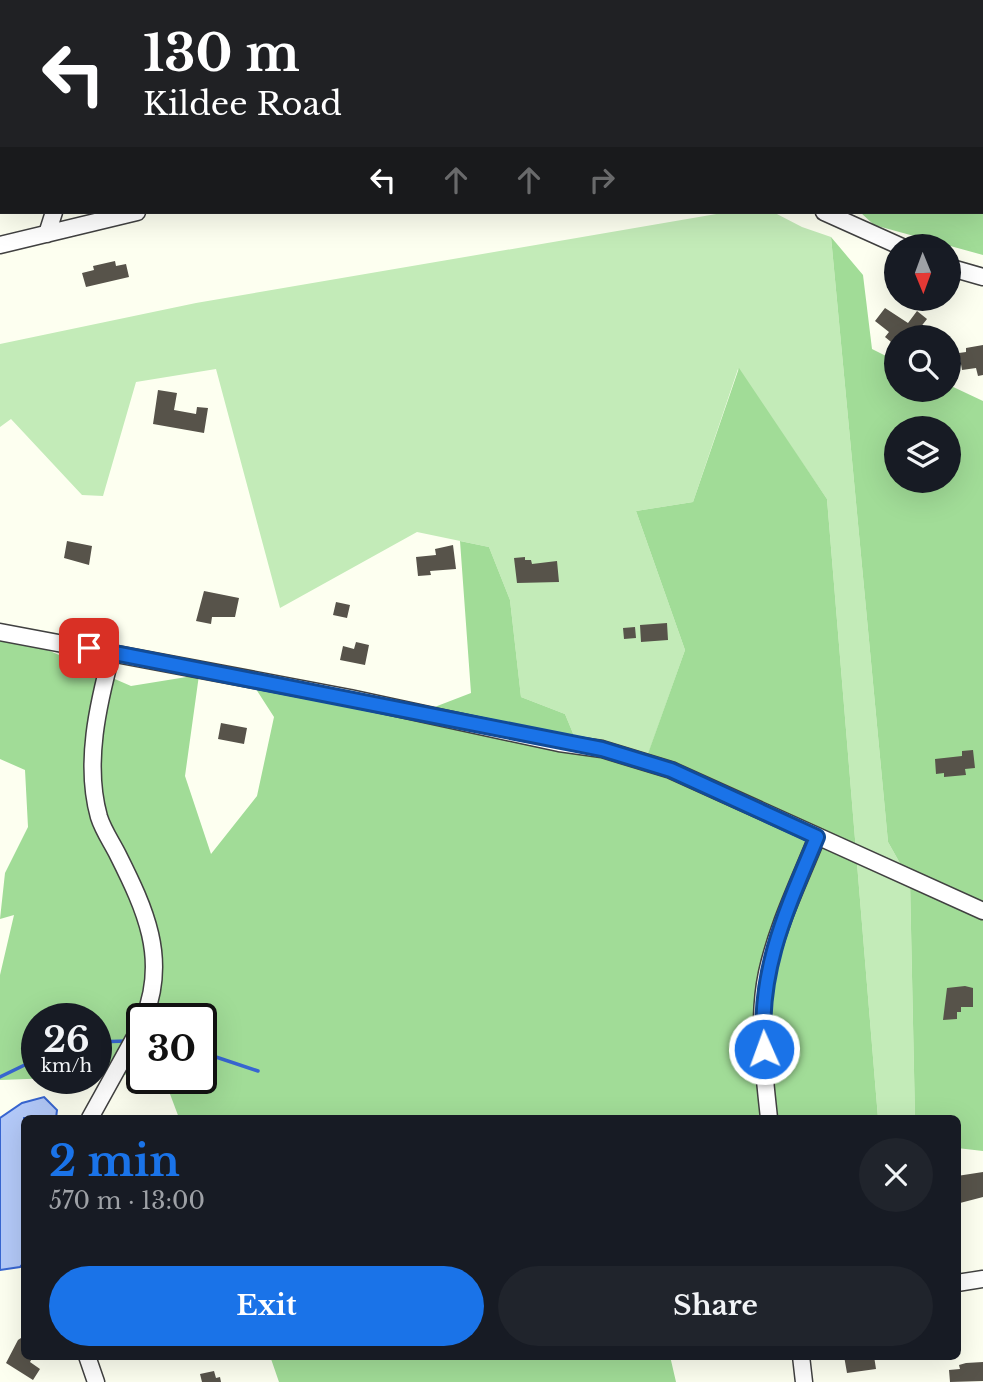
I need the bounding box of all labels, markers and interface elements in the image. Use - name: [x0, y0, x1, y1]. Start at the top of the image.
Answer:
- text: 130 m: [143, 23, 300, 84]
- icon: left: [28, 28, 119, 119]
- text: Kildee Road: [143, 84, 342, 124]
- icon: left: [364, 161, 402, 199]
- icon: ahead: [437, 161, 475, 199]
- icon: ahead: [510, 161, 548, 199]
- icon: right: [583, 161, 621, 199]
- north arrow: [884, 234, 961, 312]
- map controls: [884, 234, 961, 493]
- button: search: [884, 325, 961, 402]
- button: layers: [884, 416, 961, 493]
- pin: [59, 618, 119, 678]
- icon: arrive: [70, 629, 108, 667]
- speed limit sign: 30: [126, 1003, 217, 1094]
- position arrow: [727, 1012, 801, 1086]
- text: 26: [43, 1018, 90, 1061]
- text: km/h: [41, 1055, 92, 1077]
- text: 2 min: [49, 1135, 180, 1187]
- button: close: [859, 1138, 933, 1212]
- text: 570 m · 13:00: [49, 1187, 205, 1215]
- button: Exit: [49, 1266, 484, 1346]
- button: Share: [498, 1266, 933, 1346]

